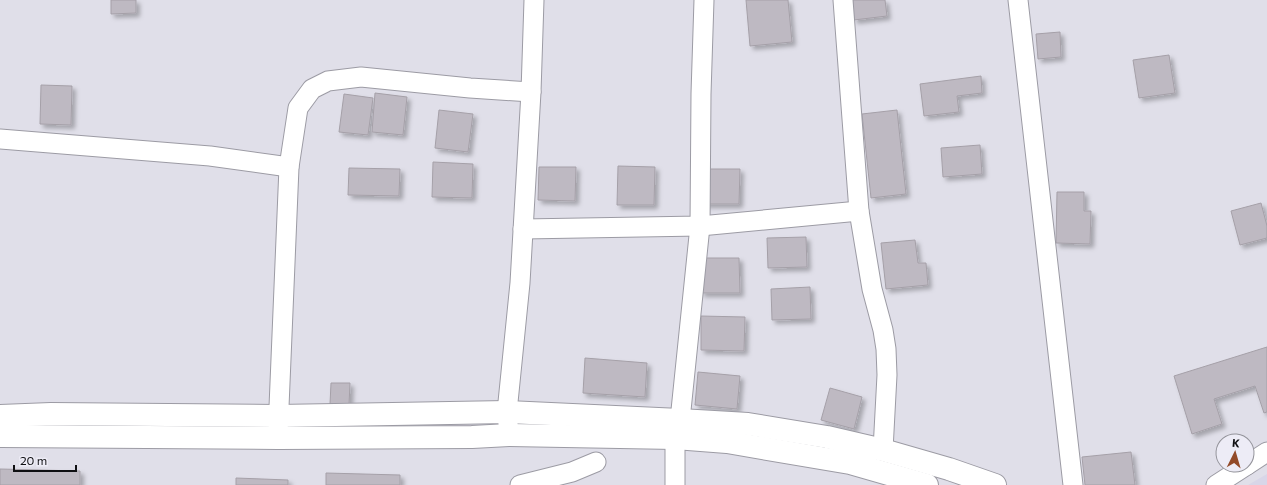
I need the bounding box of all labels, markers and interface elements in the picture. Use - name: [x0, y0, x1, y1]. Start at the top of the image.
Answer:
- north arrow: [1215, 433, 1255, 473]
- text: K: [1232, 436, 1241, 449]
- scale bar: [14, 447, 76, 473]
- text: 20 m: [20, 453, 47, 467]

